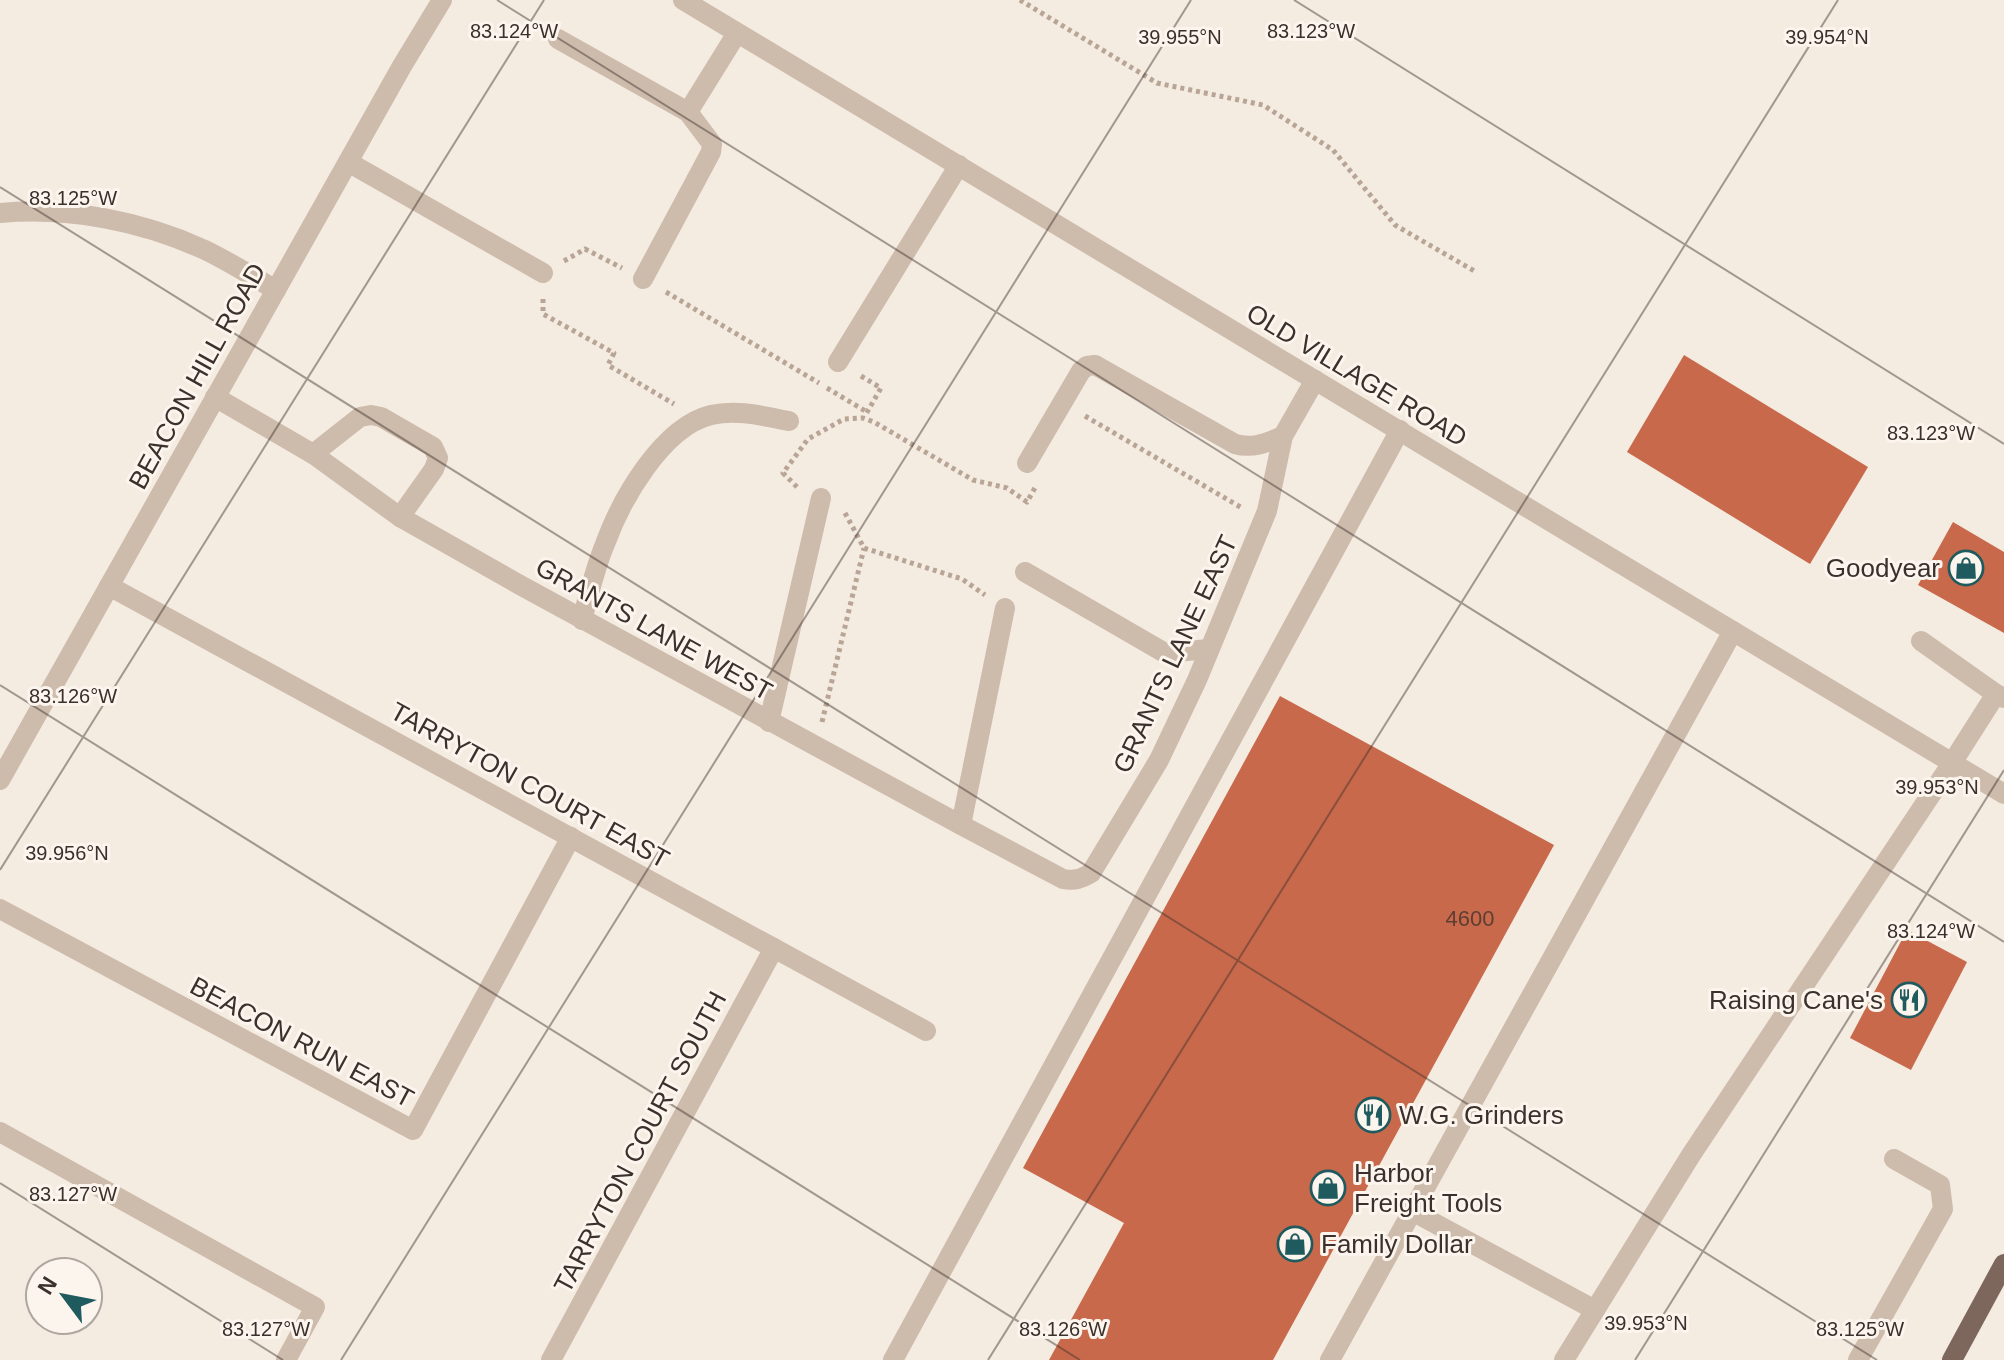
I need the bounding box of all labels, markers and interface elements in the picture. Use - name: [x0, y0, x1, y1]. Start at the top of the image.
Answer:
- text: 83.124°W: [470, 20, 558, 42]
- text: 83.123°W: [1267, 20, 1355, 42]
- text: 39.955°N: [1138, 26, 1222, 48]
- text: 39.954°N: [1785, 26, 1869, 48]
- text: 83.125°W: [29, 187, 117, 209]
- street label: BEACON HILL ROAD: [122, 258, 272, 494]
- street label: OLD VILLAGE ROAD: [1242, 297, 1472, 453]
- text: 83.123°W: [1887, 422, 1975, 444]
- street label: GRANTS LANE EAST: [1107, 530, 1243, 778]
- shop icon: Goodyear: [1947, 549, 1985, 587]
- street label: GRANTS LANE WEST: [530, 551, 778, 707]
- place label: Goodyear: [1826, 553, 1940, 583]
- text: 83.126°W: [29, 685, 117, 707]
- street label: TARRYTON COURT EAST: [385, 696, 675, 874]
- text: 39.953°N: [1895, 776, 1979, 798]
- text: 39.956°N: [25, 842, 109, 864]
- house number: 4600: [1446, 906, 1494, 931]
- text: 83.124°W: [1887, 920, 1975, 942]
- street label: BEACON RUN EAST: [185, 970, 419, 1114]
- restaurant icon: Raising Cane's: [1890, 981, 1928, 1019]
- place label: Raising Cane's: [1709, 985, 1883, 1015]
- street label: TARRYTON COURT SOUTH: [548, 986, 732, 1298]
- restaurant icon: W.G. Grinders: [1354, 1096, 1392, 1134]
- place label: W.G. Grinders: [1399, 1100, 1564, 1130]
- place label: Harbor Freight Tools: [1354, 1158, 1502, 1218]
- shop icon: Harbor Freight Tools: [1309, 1169, 1347, 1207]
- text: 83.127°W: [29, 1183, 117, 1205]
- shop icon: Family Dollar: [1276, 1225, 1314, 1263]
- place label: Family Dollar: [1321, 1229, 1473, 1259]
- north arrow: [24, 1256, 104, 1336]
- text: N: [33, 1272, 62, 1299]
- text: 39.953°N: [1604, 1312, 1688, 1334]
- text: 83.127°W: [222, 1318, 310, 1340]
- text: 83.126°W: [1019, 1318, 1107, 1340]
- text: 83.125°W: [1816, 1318, 1904, 1340]

